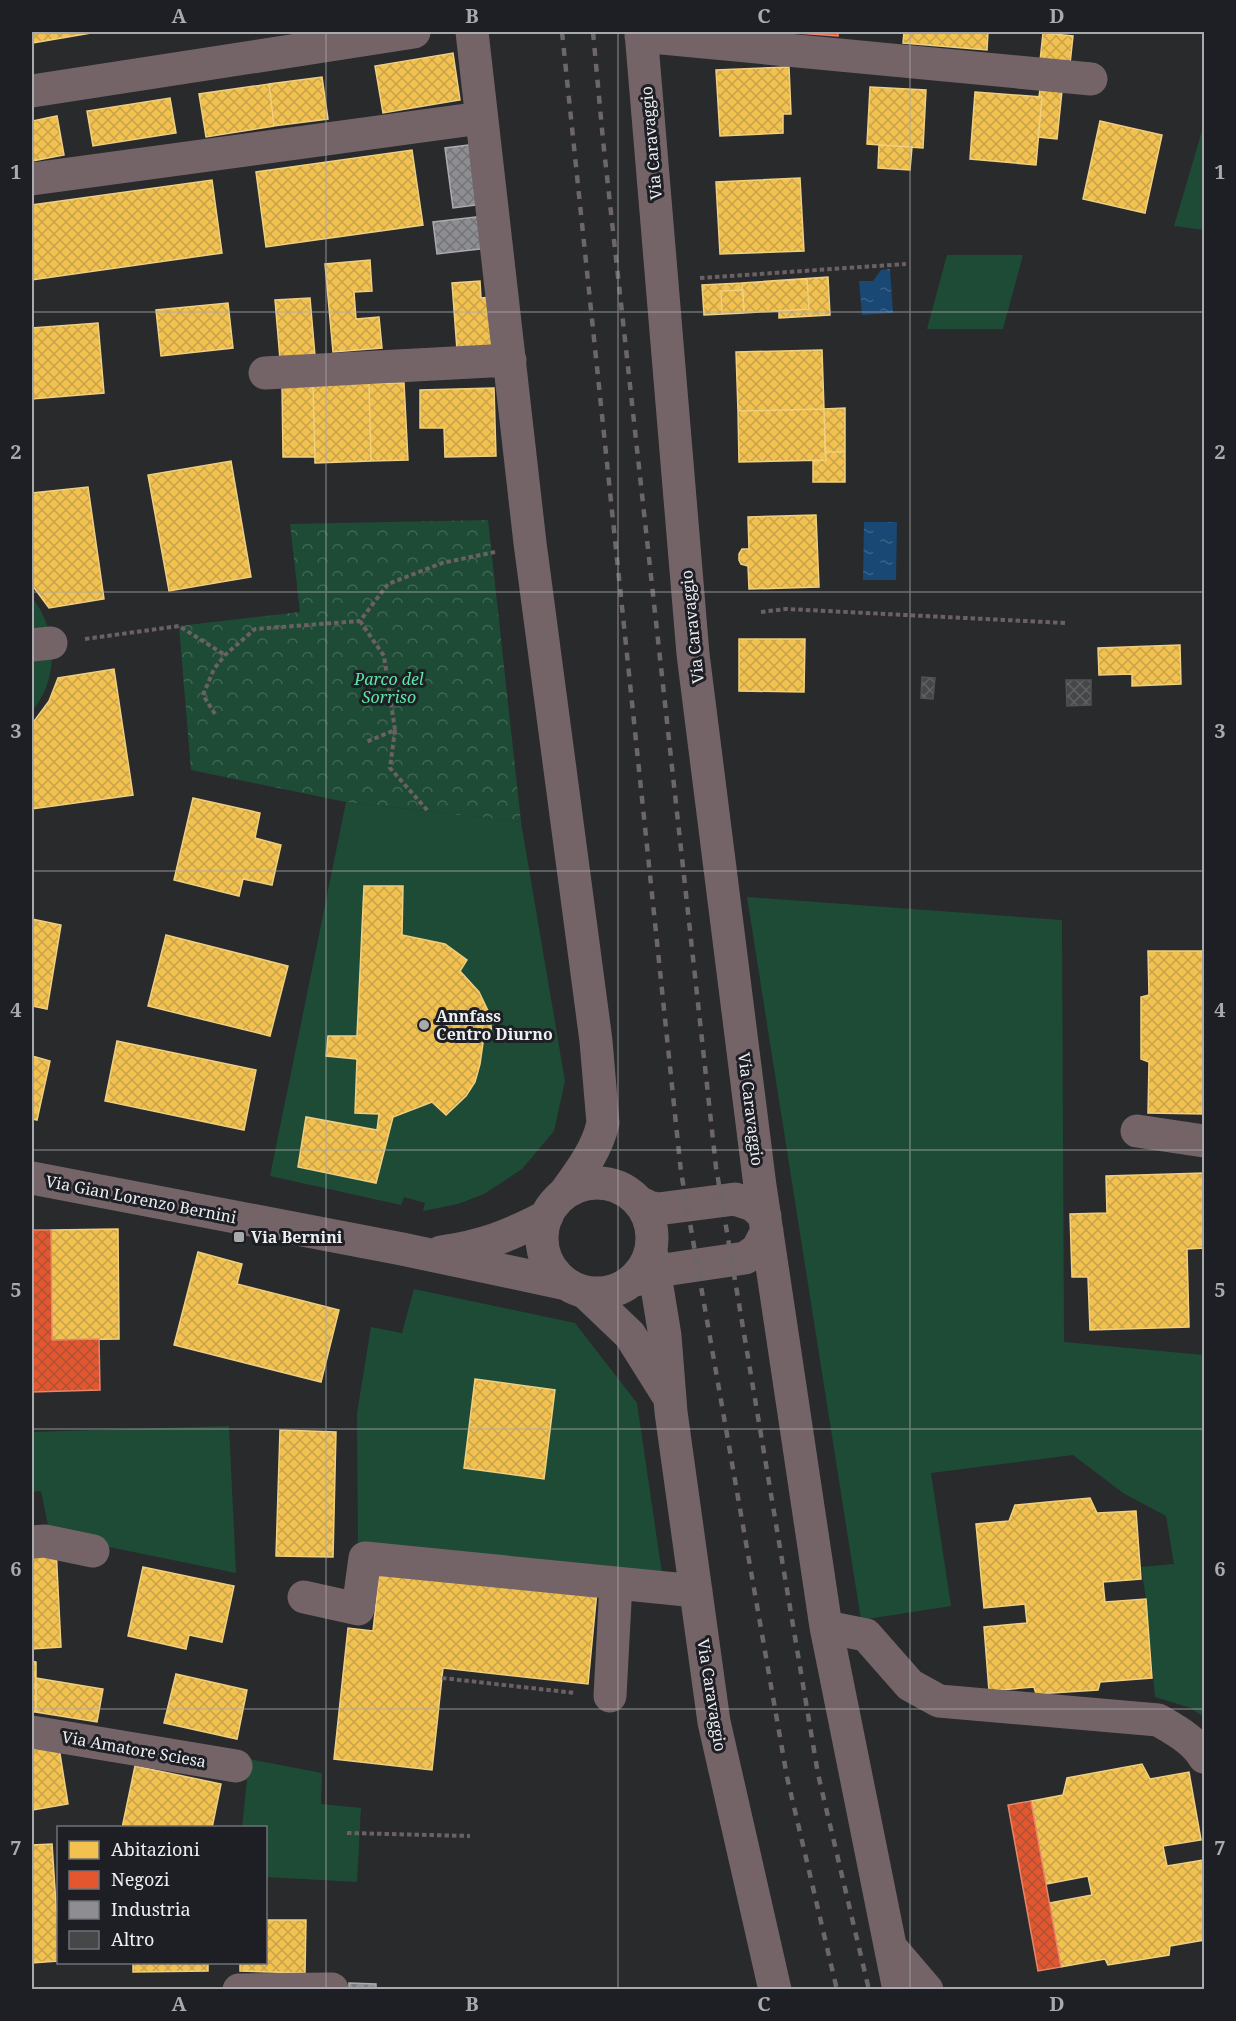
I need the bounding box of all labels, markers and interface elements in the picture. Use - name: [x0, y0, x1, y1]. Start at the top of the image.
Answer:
- text: A: [171, 2, 187, 29]
- text: B: [465, 2, 479, 29]
- text: C: [757, 2, 771, 29]
- text: D: [1049, 2, 1065, 29]
- street label: Via Caravaggio: [635, 85, 667, 201]
- text: 1: [10, 158, 22, 185]
- text: 1: [1214, 158, 1226, 185]
- text: 2: [10, 438, 22, 465]
- text: 2: [1214, 438, 1226, 465]
- street label: Via Caravaggio: [675, 569, 709, 685]
- park label: Parco del Sorriso: [353, 668, 424, 708]
- text: 3: [10, 717, 22, 744]
- text: 3: [1214, 717, 1226, 744]
- text: 4: [10, 996, 22, 1023]
- text: 4: [1214, 996, 1226, 1023]
- place label: Annfass Centro Diurno: [436, 1005, 553, 1045]
- marker: Annfass Centro Diurno: [417, 1018, 431, 1032]
- street label: Via Caravaggio: [733, 1051, 769, 1167]
- street label: Via Gian Lorenzo Bernini: [44, 1170, 238, 1228]
- place label: Via Bernini: [251, 1226, 343, 1248]
- marker: Via Bernini: [232, 1230, 246, 1244]
- text: 5: [10, 1276, 22, 1303]
- text: 5: [1214, 1276, 1226, 1303]
- text: 6: [10, 1555, 22, 1582]
- text: 6: [1214, 1555, 1226, 1582]
- street label: Via Caravaggio: [692, 1637, 732, 1753]
- street label: Via Amatore Sciesa: [60, 1725, 208, 1773]
- legend: [57, 1826, 267, 1964]
- text: 7: [10, 1834, 22, 1861]
- text: 7: [1214, 1834, 1226, 1861]
- text: Abitazioni: [111, 1837, 200, 1861]
- text: Negozi: [111, 1867, 170, 1891]
- text: Industria: [111, 1897, 191, 1921]
- text: Altro: [111, 1927, 154, 1951]
- text: A: [171, 1990, 187, 2017]
- text: B: [465, 1990, 479, 2017]
- text: C: [757, 1990, 771, 2017]
- text: D: [1049, 1990, 1065, 2017]

